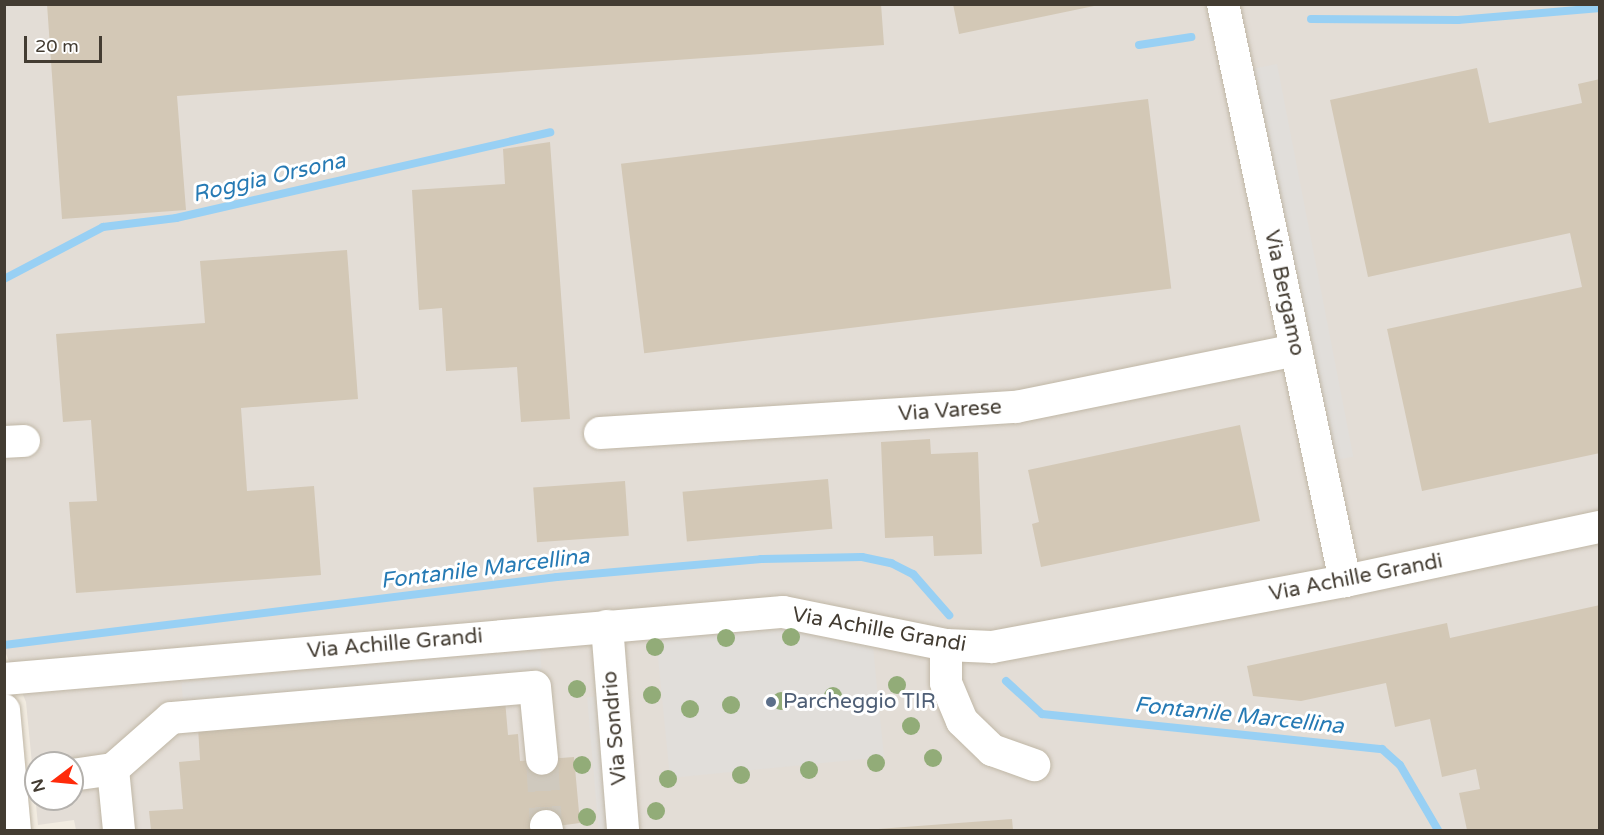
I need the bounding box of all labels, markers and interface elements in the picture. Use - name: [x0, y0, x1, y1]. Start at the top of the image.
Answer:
- scale bar: [27, 24, 105, 62]
- text: 20 m: [35, 35, 79, 57]
- water label: Roggia Orsona: [190, 148, 348, 208]
- street label: Via Bergamo: [1258, 228, 1310, 358]
- street label: Via Varese: [897, 395, 1003, 427]
- water label: Fontanile Marcellina: [379, 543, 591, 595]
- street label: Via Achille Grandi: [1267, 549, 1445, 607]
- street label: Via Achille Grandi: [790, 602, 968, 658]
- street label: Via Achille Grandi: [306, 624, 484, 664]
- street label: Via Sondrio: [597, 670, 633, 786]
- place label: Parcheggio TIR: [783, 689, 936, 715]
- water label: Fontanile Marcellina: [1133, 692, 1345, 740]
- marker: Parcheggio TIR: [764, 695, 778, 709]
- north arrow: [24, 751, 84, 811]
- text: N: [27, 776, 50, 794]

